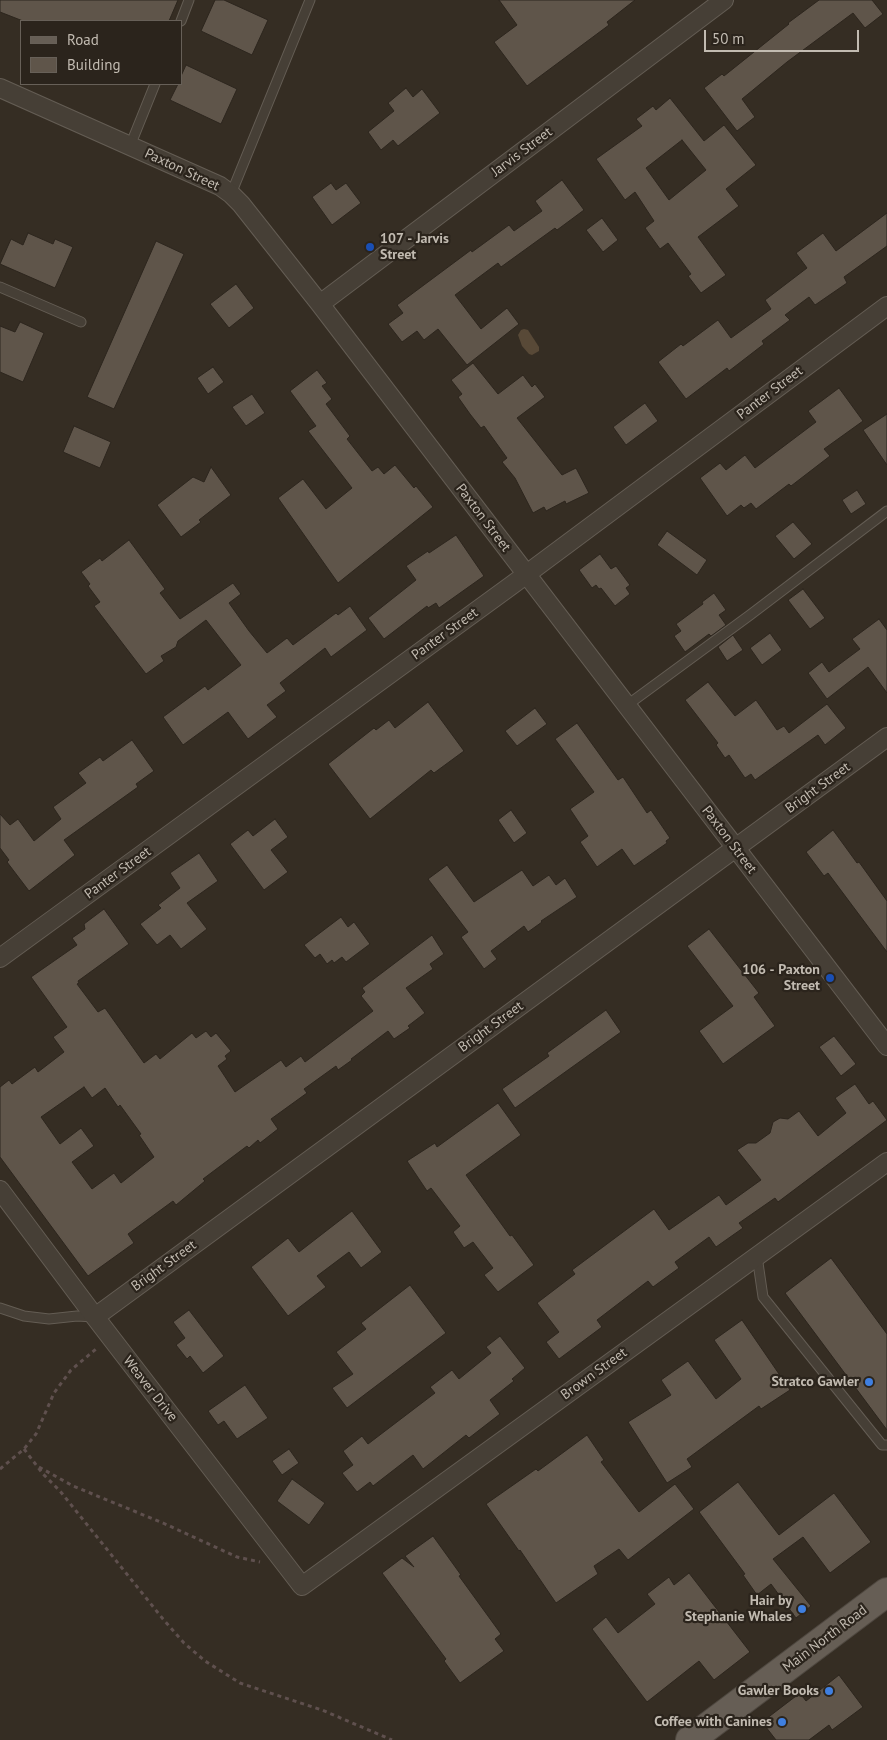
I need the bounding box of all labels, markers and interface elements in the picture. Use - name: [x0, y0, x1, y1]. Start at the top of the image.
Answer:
- legend: [20, 20, 182, 85]
- scale bar: [707, 20, 862, 52]
- text: 50 m: [712, 29, 745, 48]
- text: Road: [67, 30, 99, 49]
- text: Building: [67, 55, 121, 74]
- street label: Jarvis Street: [488, 124, 556, 180]
- street label: Paxton Street: [142, 145, 222, 195]
- place label: 107 - Jarvis Street: [380, 231, 449, 264]
- marker: 107 - Jarvis Street: [364, 241, 376, 253]
- street label: Panter Street: [734, 363, 806, 423]
- street label: Paxton Street: [452, 481, 514, 555]
- street label: Panter Street: [409, 604, 481, 664]
- street label: Bright Street: [782, 759, 854, 817]
- street label: Paxton Street: [698, 803, 760, 877]
- street label: Panter Street: [82, 843, 154, 903]
- place label: 106 - Paxton Street: [742, 962, 820, 994]
- marker: 106 - Paxton Street: [824, 972, 836, 984]
- street label: Bright Street: [455, 998, 527, 1056]
- street label: Bright Street: [128, 1237, 200, 1295]
- street label: Brown Street: [558, 1344, 630, 1404]
- street label: Weaver Drive: [119, 1353, 181, 1425]
- place label: Stratco Gawler: [771, 1374, 859, 1390]
- marker: Stratco Gawler: [863, 1376, 875, 1388]
- place label: Hair by Stephanie Whales: [685, 1593, 792, 1625]
- street label: Main North Road: [780, 1602, 870, 1676]
- marker: Hair by Stephanie Whales: [796, 1603, 808, 1615]
- place label: Gawler Books: [738, 1683, 819, 1699]
- marker: Gawler Books: [823, 1685, 835, 1697]
- place label: Coffee with Canines: [654, 1714, 772, 1730]
- marker: Coffee with Canines: [776, 1716, 788, 1728]

